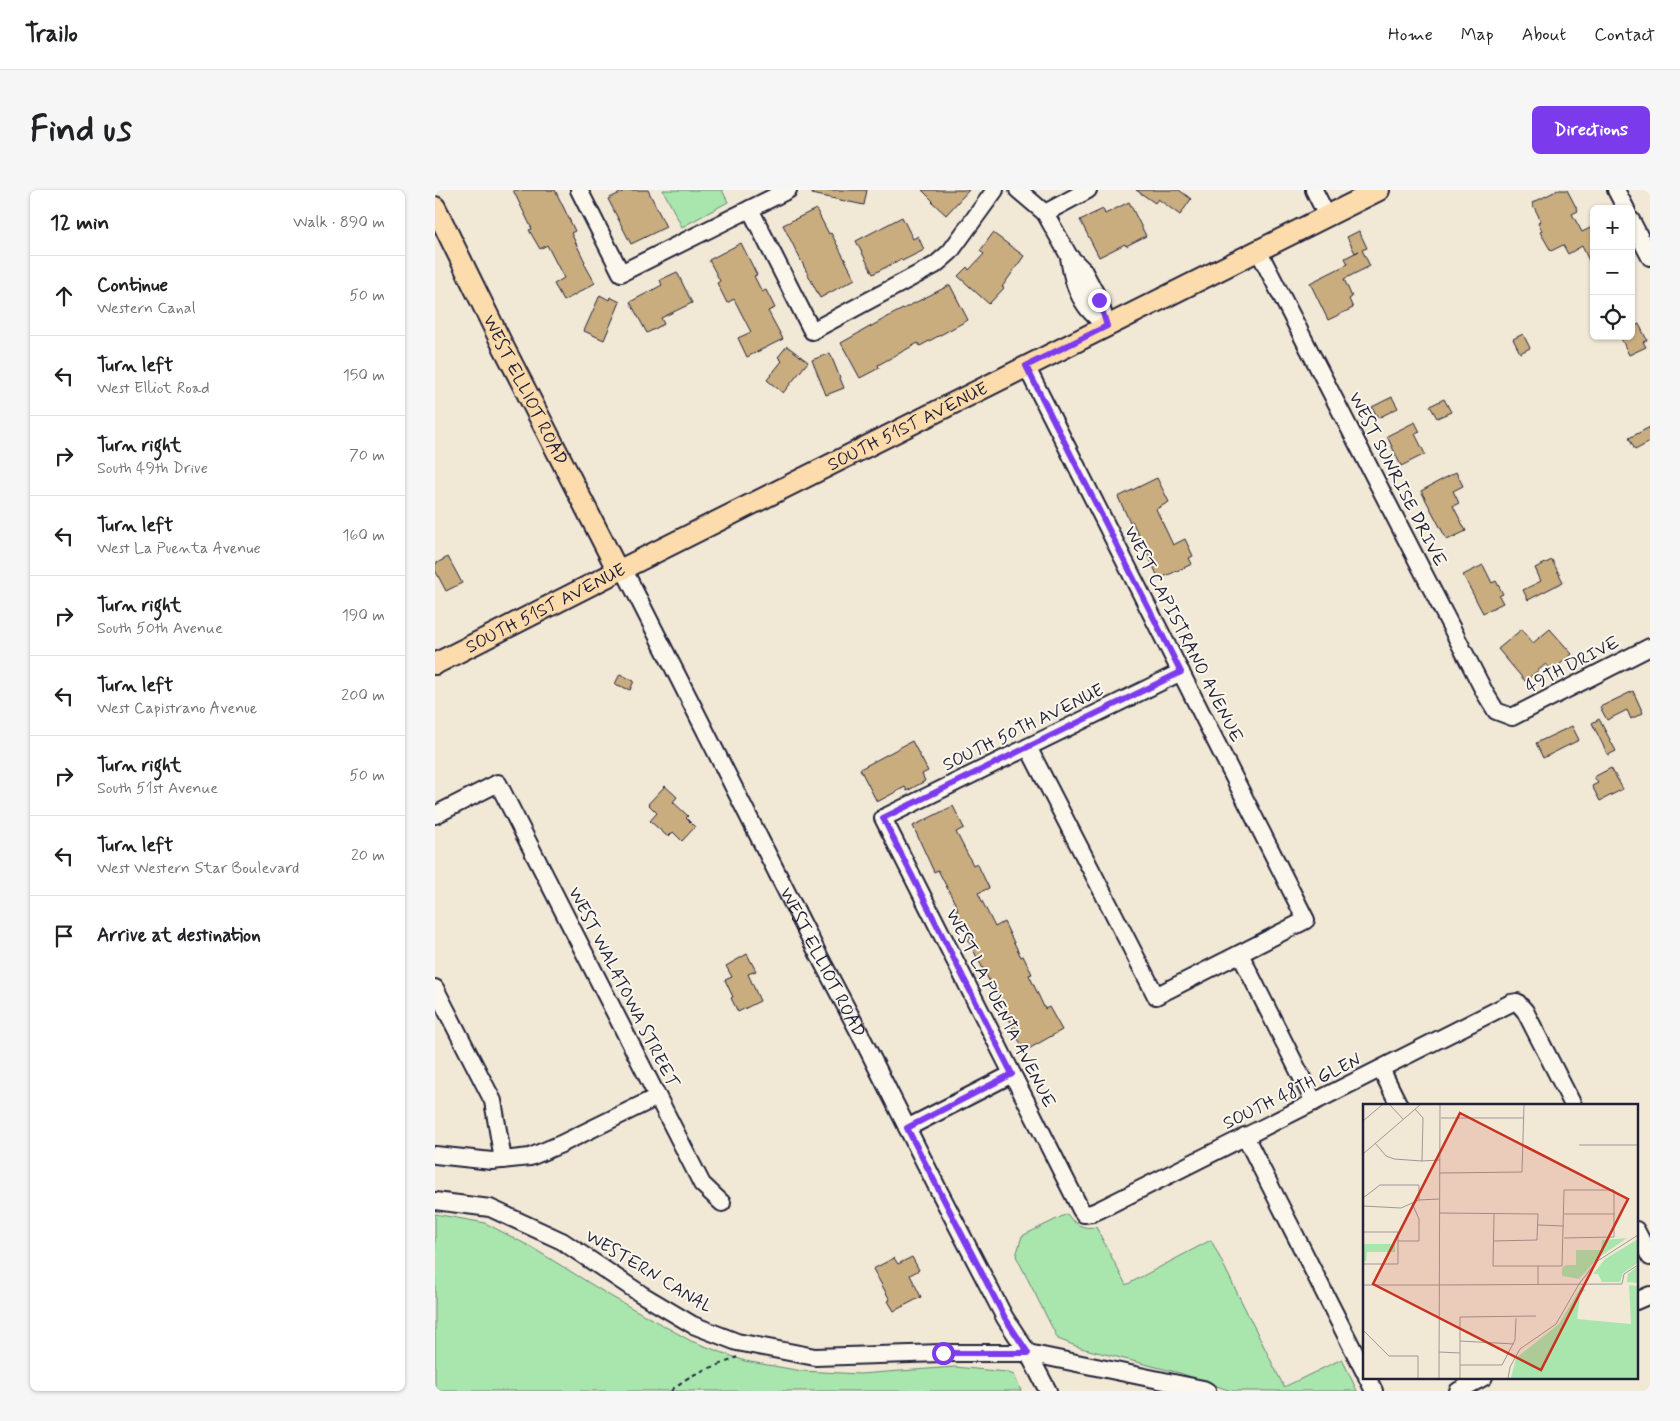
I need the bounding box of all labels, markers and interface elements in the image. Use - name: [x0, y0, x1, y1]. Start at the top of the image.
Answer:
- text: Trailo: [25, 19, 78, 50]
- text: Home: [1388, 23, 1433, 47]
- text: Map: [1461, 23, 1494, 47]
- text: About: [1522, 23, 1566, 47]
- text: Contact: [1594, 23, 1655, 47]
- button: Directions: [1532, 106, 1650, 154]
- text: Find us: [30, 107, 132, 153]
- map controls: [1590, 205, 1635, 340]
- button: +: [1590, 205, 1635, 250]
- text: 12 min: [50, 209, 109, 237]
- text: Walk · 890 m: [293, 212, 385, 233]
- button: −: [1590, 250, 1635, 295]
- text: Continue: [97, 273, 168, 298]
- icon: ahead: [50, 282, 78, 310]
- text: 50 m: [349, 285, 385, 306]
- route end: [1088, 289, 1111, 312]
- button: locate: [1590, 295, 1635, 340]
- text: Western Canal: [97, 298, 196, 319]
- street label: WEST ELLIOT ROAD: [477, 311, 573, 469]
- text: Turn left: [97, 353, 173, 378]
- icon: left: [50, 362, 78, 390]
- text: 150 m: [343, 365, 385, 386]
- street label: SOUTH 51ST AVENUE: [824, 377, 992, 477]
- text: West Elliot Road: [97, 378, 210, 399]
- street label: WEST SUNRISE DRIVE: [1343, 388, 1452, 571]
- text: Turn right: [97, 433, 181, 458]
- icon: right: [50, 442, 78, 470]
- text: 70 m: [349, 445, 385, 466]
- text: South 49th Drive: [97, 458, 208, 479]
- text: Turn left: [97, 513, 173, 538]
- icon: left: [50, 522, 78, 550]
- street label: WEST CAPISTRANO AVENUE: [1118, 522, 1248, 747]
- text: 160 m: [342, 525, 385, 546]
- text: West La Puenta Avenue: [97, 538, 261, 559]
- street label: SOUTH 51ST AVENUE: [462, 558, 630, 659]
- text: Turn right: [97, 593, 181, 618]
- icon: right: [50, 602, 78, 630]
- text: 190 m: [342, 605, 385, 626]
- text: South 50th Avenue: [97, 618, 223, 639]
- street label: 49TH DRIVE: [1521, 631, 1624, 699]
- text: Turn left: [97, 673, 173, 698]
- street label: SOUTH 50TH AVENUE: [939, 678, 1108, 777]
- icon: left: [50, 682, 78, 710]
- text: 200 m: [341, 685, 385, 706]
- text: West Capistrano Avenue: [97, 698, 257, 719]
- text: Turn right: [97, 753, 181, 778]
- icon: right: [50, 762, 78, 790]
- text: 50 m: [349, 765, 385, 786]
- text: South 51st Avenue: [97, 778, 218, 799]
- text: Turn left: [97, 833, 173, 858]
- icon: left: [50, 842, 78, 870]
- text: 20 m: [351, 845, 385, 866]
- text: West Western Star Boulevard: [97, 858, 299, 879]
- street label: WEST WALATOWA STREET: [562, 883, 685, 1093]
- street label: WEST ELLIOT ROAD: [773, 884, 871, 1042]
- street label: WEST LA PUENTA AVENUE: [939, 905, 1061, 1112]
- icon: arrive: [50, 922, 78, 950]
- text: Arrive at destination: [97, 923, 261, 948]
- street label: SOUTH 48TH GLEN: [1219, 1048, 1366, 1136]
- inset map: [1363, 1104, 1637, 1378]
- street label: WESTERN CANAL: [581, 1224, 716, 1319]
- route start: [932, 1342, 955, 1365]

